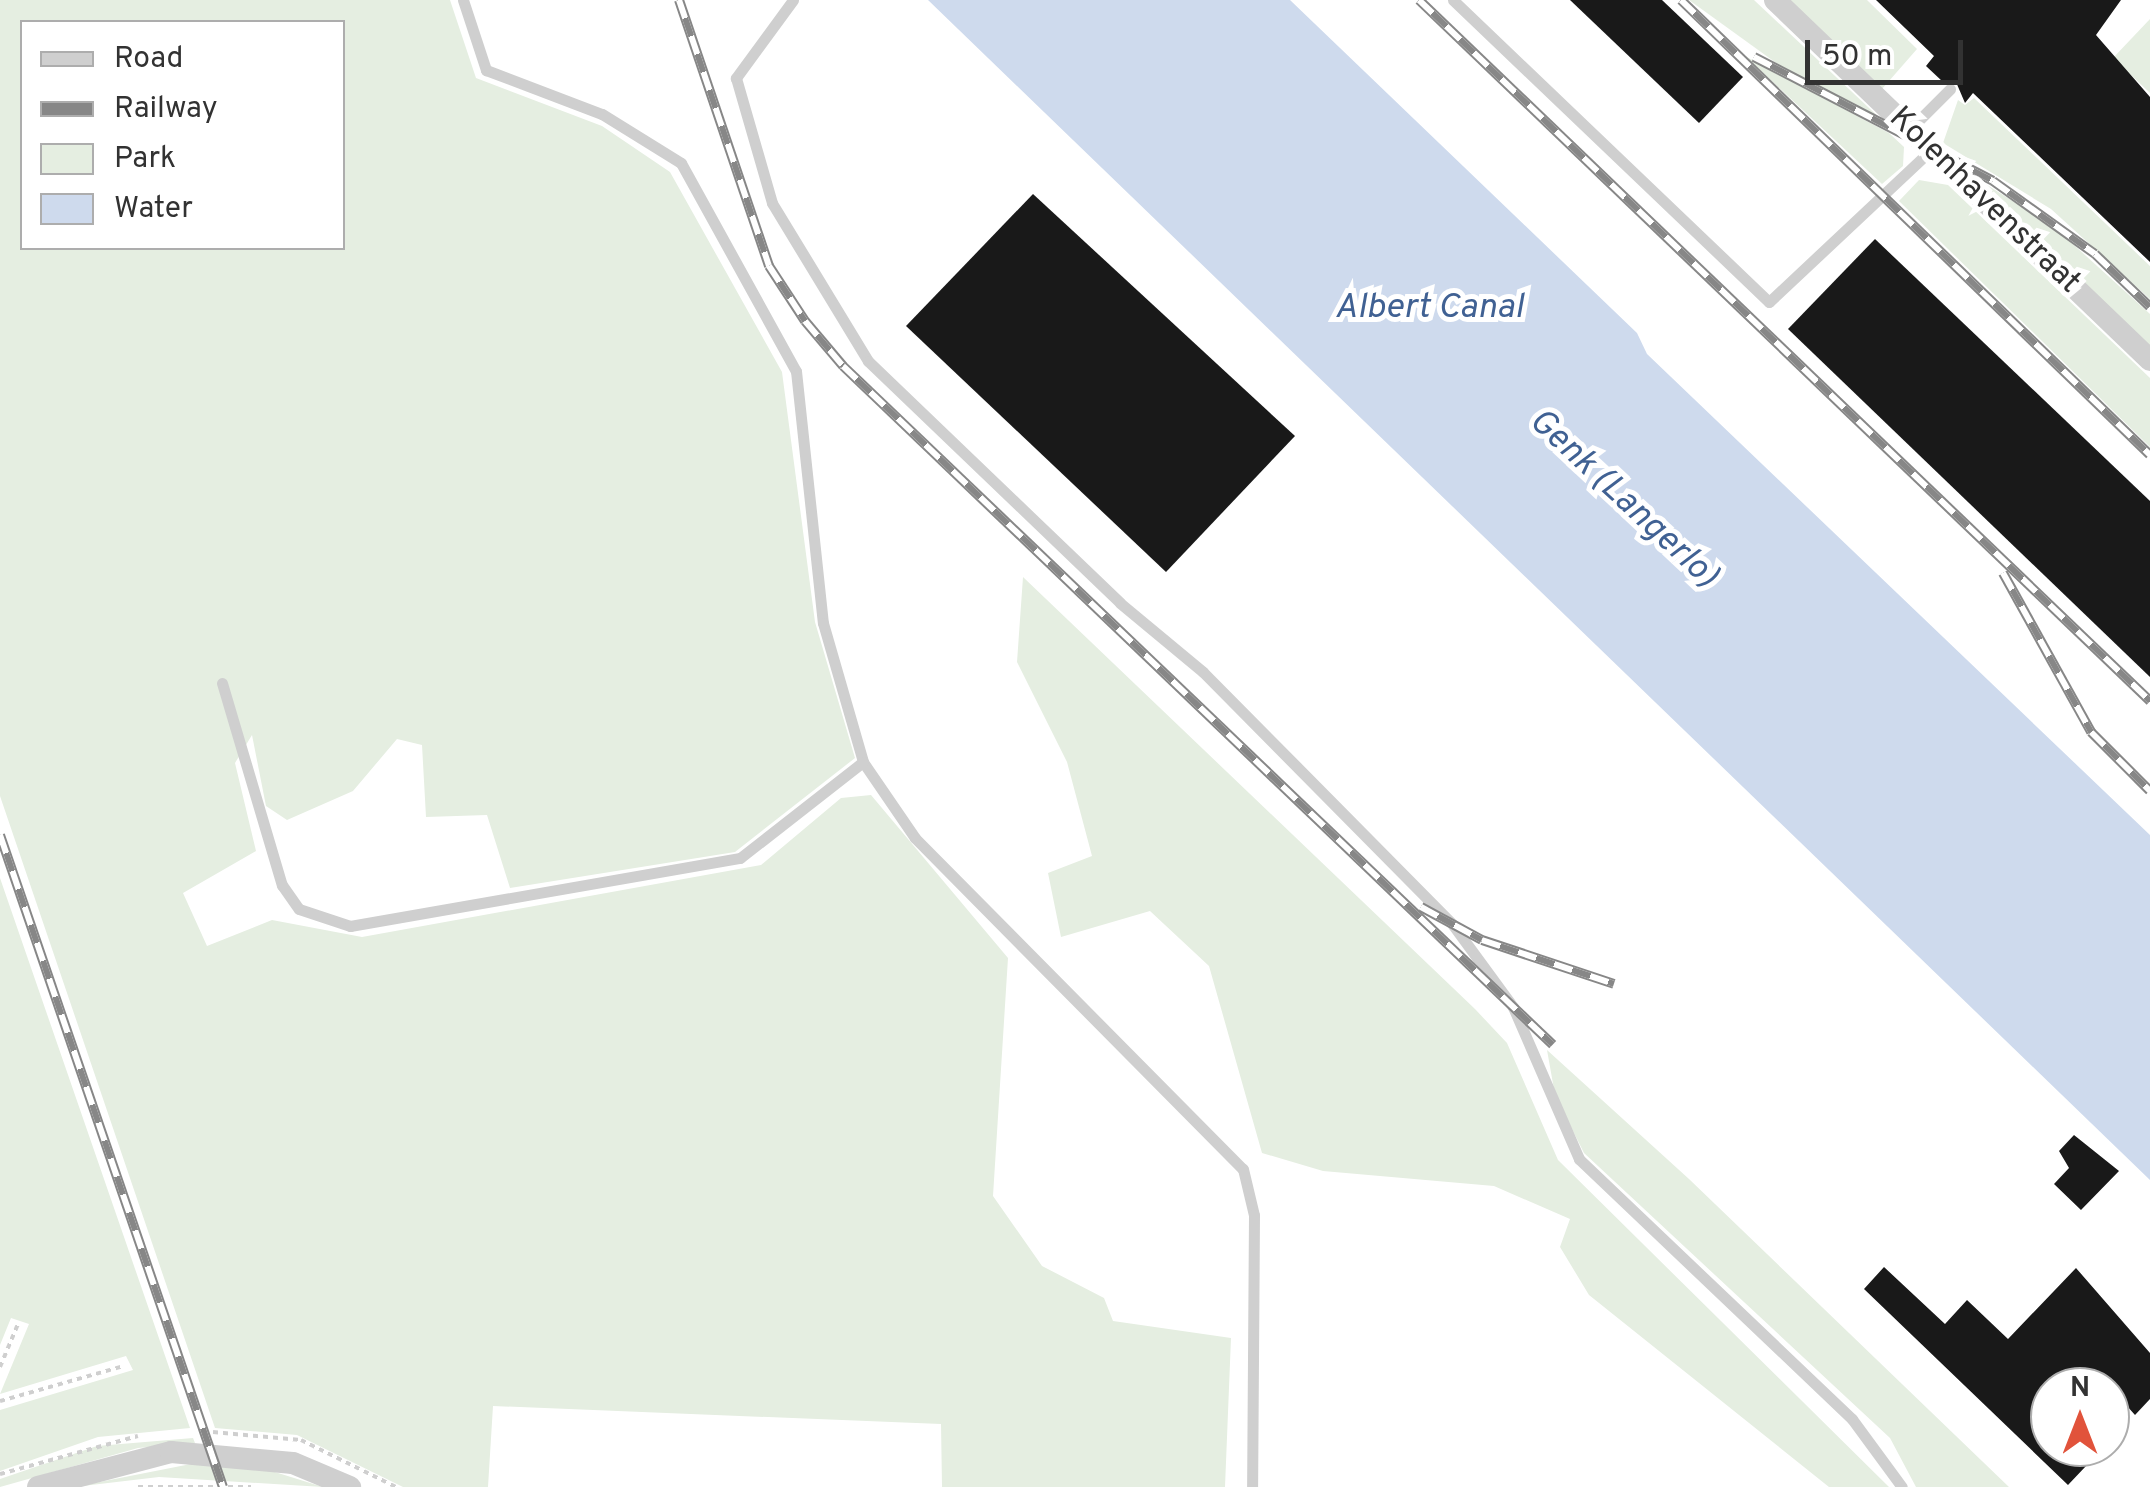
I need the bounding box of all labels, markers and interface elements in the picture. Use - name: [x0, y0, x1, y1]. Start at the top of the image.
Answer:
- legend: [20, 20, 345, 250]
- scale bar: [1810, 20, 1968, 82]
- text: 50 m: [1822, 39, 1892, 76]
- text: Road: [114, 41, 183, 78]
- text: Railway: [114, 91, 218, 128]
- street label: Kolenhavenstraat: [1880, 100, 2088, 302]
- text: Park: [114, 141, 176, 178]
- text: Water: [114, 191, 193, 228]
- water label: Albert Canal: [1334, 287, 1524, 329]
- water label: Genk (Langerlo): [1520, 401, 1726, 597]
- north arrow: [2030, 1367, 2130, 1467]
- text: N: [2070, 1371, 2090, 1407]

